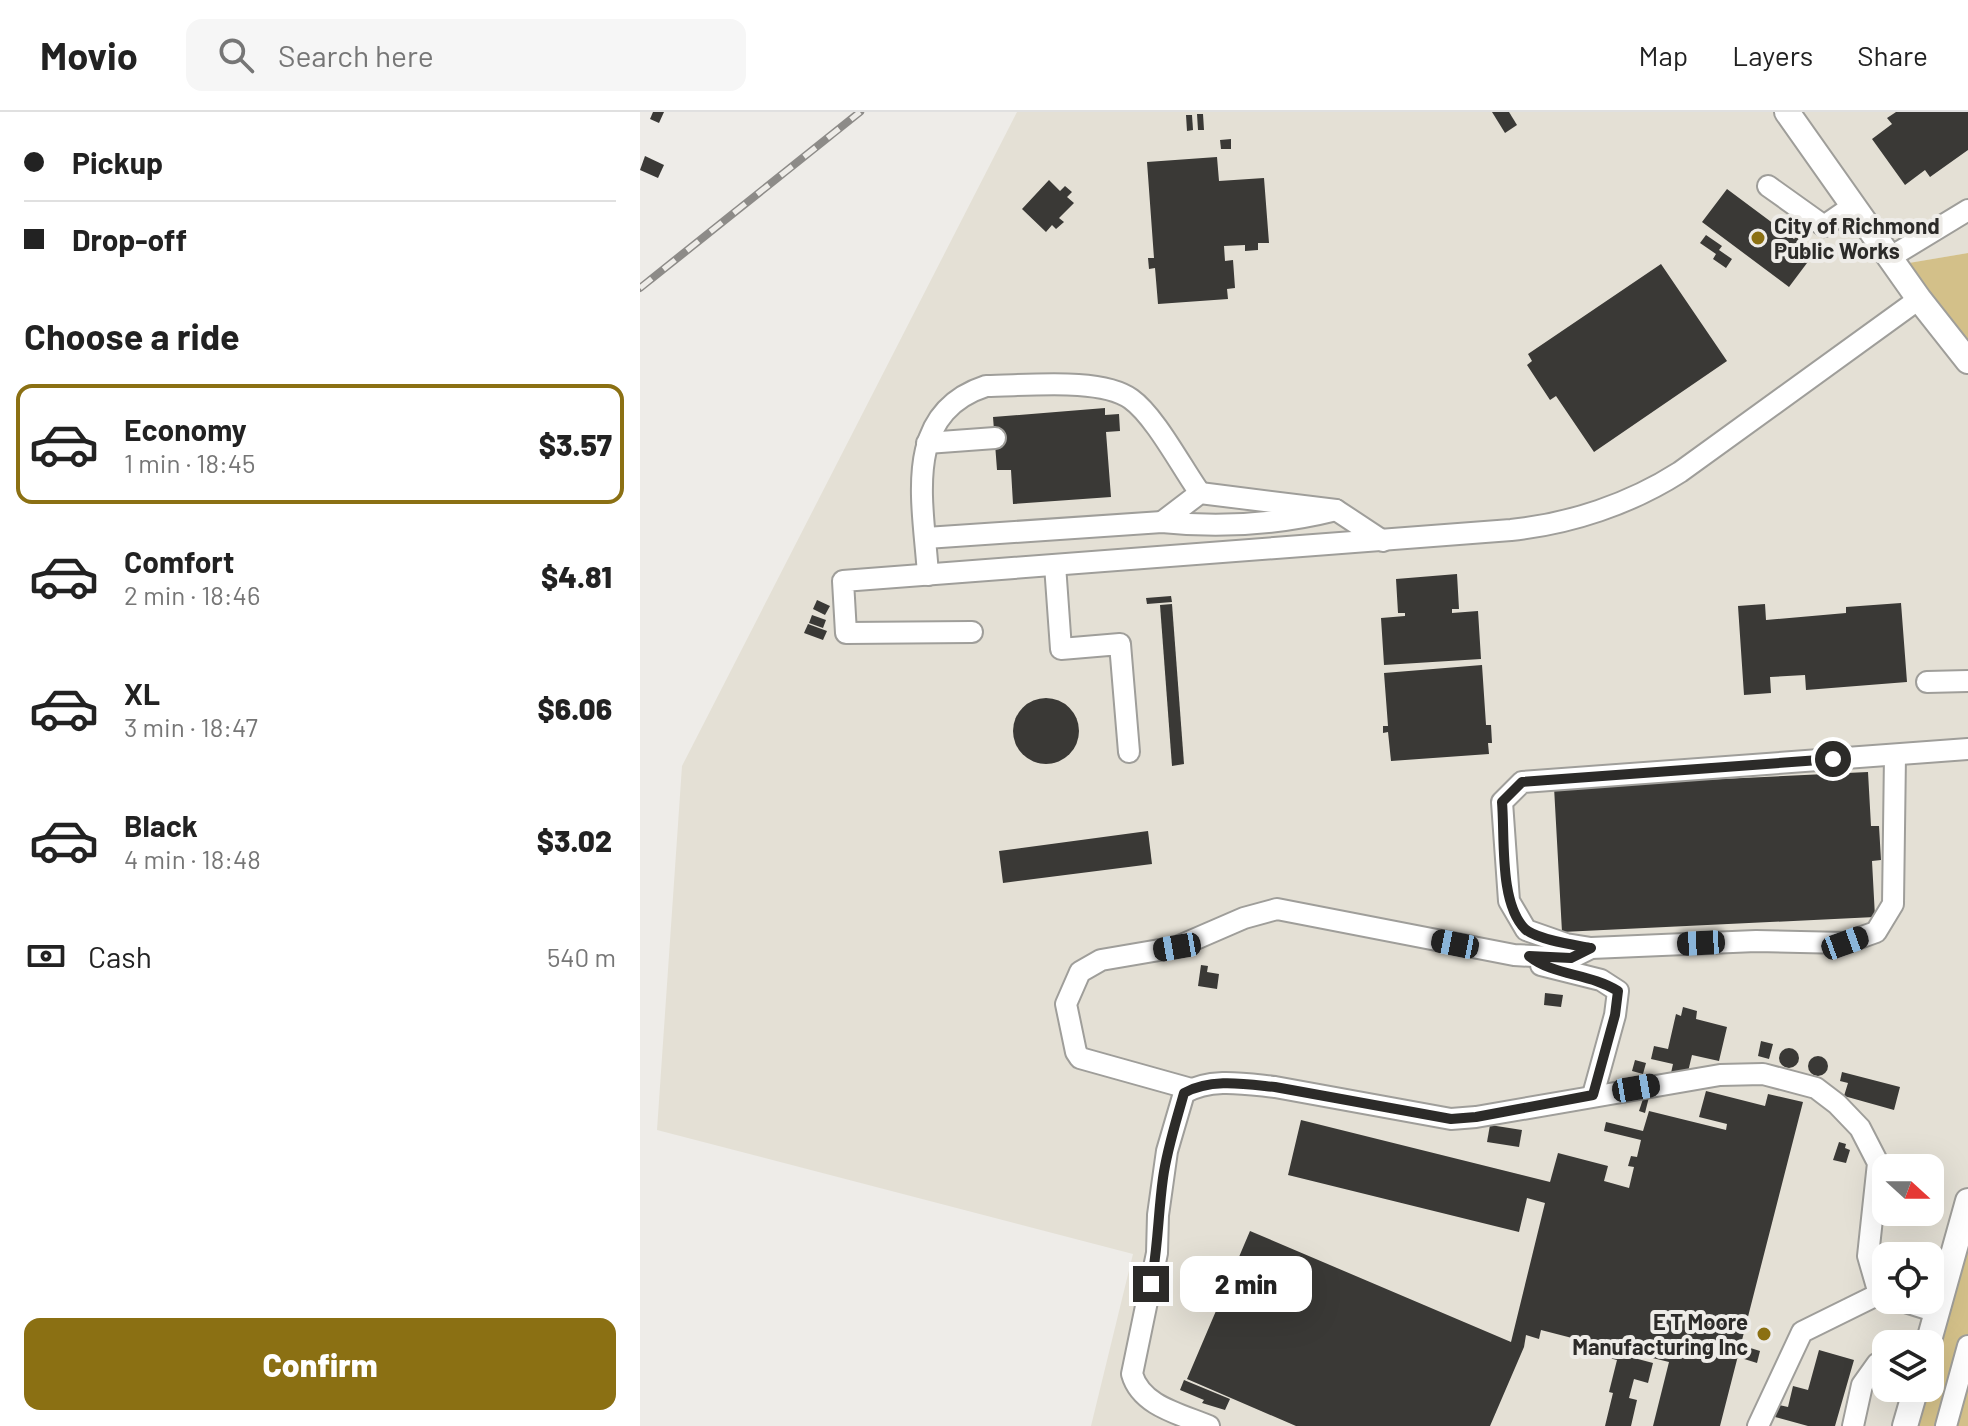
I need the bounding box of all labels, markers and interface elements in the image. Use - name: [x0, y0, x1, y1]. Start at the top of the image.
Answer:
- search box: [186, 19, 746, 91]
- text: Movio: [40, 32, 138, 78]
- icon: search: [214, 33, 258, 77]
- text: Search here: [278, 37, 434, 73]
- text: Map: [1638, 38, 1688, 72]
- text: Layers: [1732, 38, 1813, 72]
- text: Share: [1857, 38, 1928, 72]
- text: Pickup: [72, 144, 163, 180]
- place label: City of Richmond Public Works: [1774, 212, 1940, 263]
- text: Drop-off: [72, 221, 187, 257]
- marker: City of Richmond Public Works: [1749, 229, 1767, 247]
- text: Choose a ride: [24, 314, 240, 357]
- icon: car: [28, 408, 100, 480]
- text: Economy: [124, 411, 247, 447]
- text: $3.57: [539, 426, 612, 462]
- text: 1 min · 18:45: [124, 447, 255, 478]
- icon: car: [28, 540, 100, 612]
- text: Comfort: [124, 543, 234, 579]
- text: $4.81: [541, 558, 612, 594]
- text: 2 min · 18:46: [124, 579, 260, 610]
- icon: car: [28, 672, 100, 744]
- text: XL: [124, 675, 160, 711]
- text: $6.06: [538, 690, 612, 726]
- text: 3 min · 18:47: [124, 711, 258, 742]
- route start: [1815, 741, 1851, 777]
- icon: car: [28, 804, 100, 876]
- text: Black: [124, 807, 198, 843]
- text: $3.02: [537, 822, 612, 858]
- text: 4 min · 18:48: [124, 843, 261, 874]
- car: [1818, 924, 1872, 962]
- car: [1429, 928, 1481, 960]
- car: [1676, 930, 1726, 956]
- car: [1151, 931, 1203, 963]
- icon: cash: [24, 934, 68, 978]
- text: Cash: [88, 938, 152, 974]
- text: 540 m: [547, 941, 616, 972]
- car: [1610, 1072, 1662, 1104]
- north arrow: [1872, 1154, 1944, 1226]
- map controls: [1872, 1154, 1944, 1402]
- button: locate: [1872, 1242, 1944, 1314]
- callout: 2 min: [1179, 1256, 1311, 1312]
- route end: [1133, 1266, 1169, 1302]
- text: 2 min: [1215, 1268, 1277, 1299]
- place label: E T Moore Manufacturing Inc: [1572, 1308, 1748, 1359]
- button: Confirm: [24, 1318, 616, 1410]
- marker: E T Moore Manufacturing Inc: [1755, 1325, 1773, 1343]
- button: layers: [1872, 1330, 1944, 1402]

